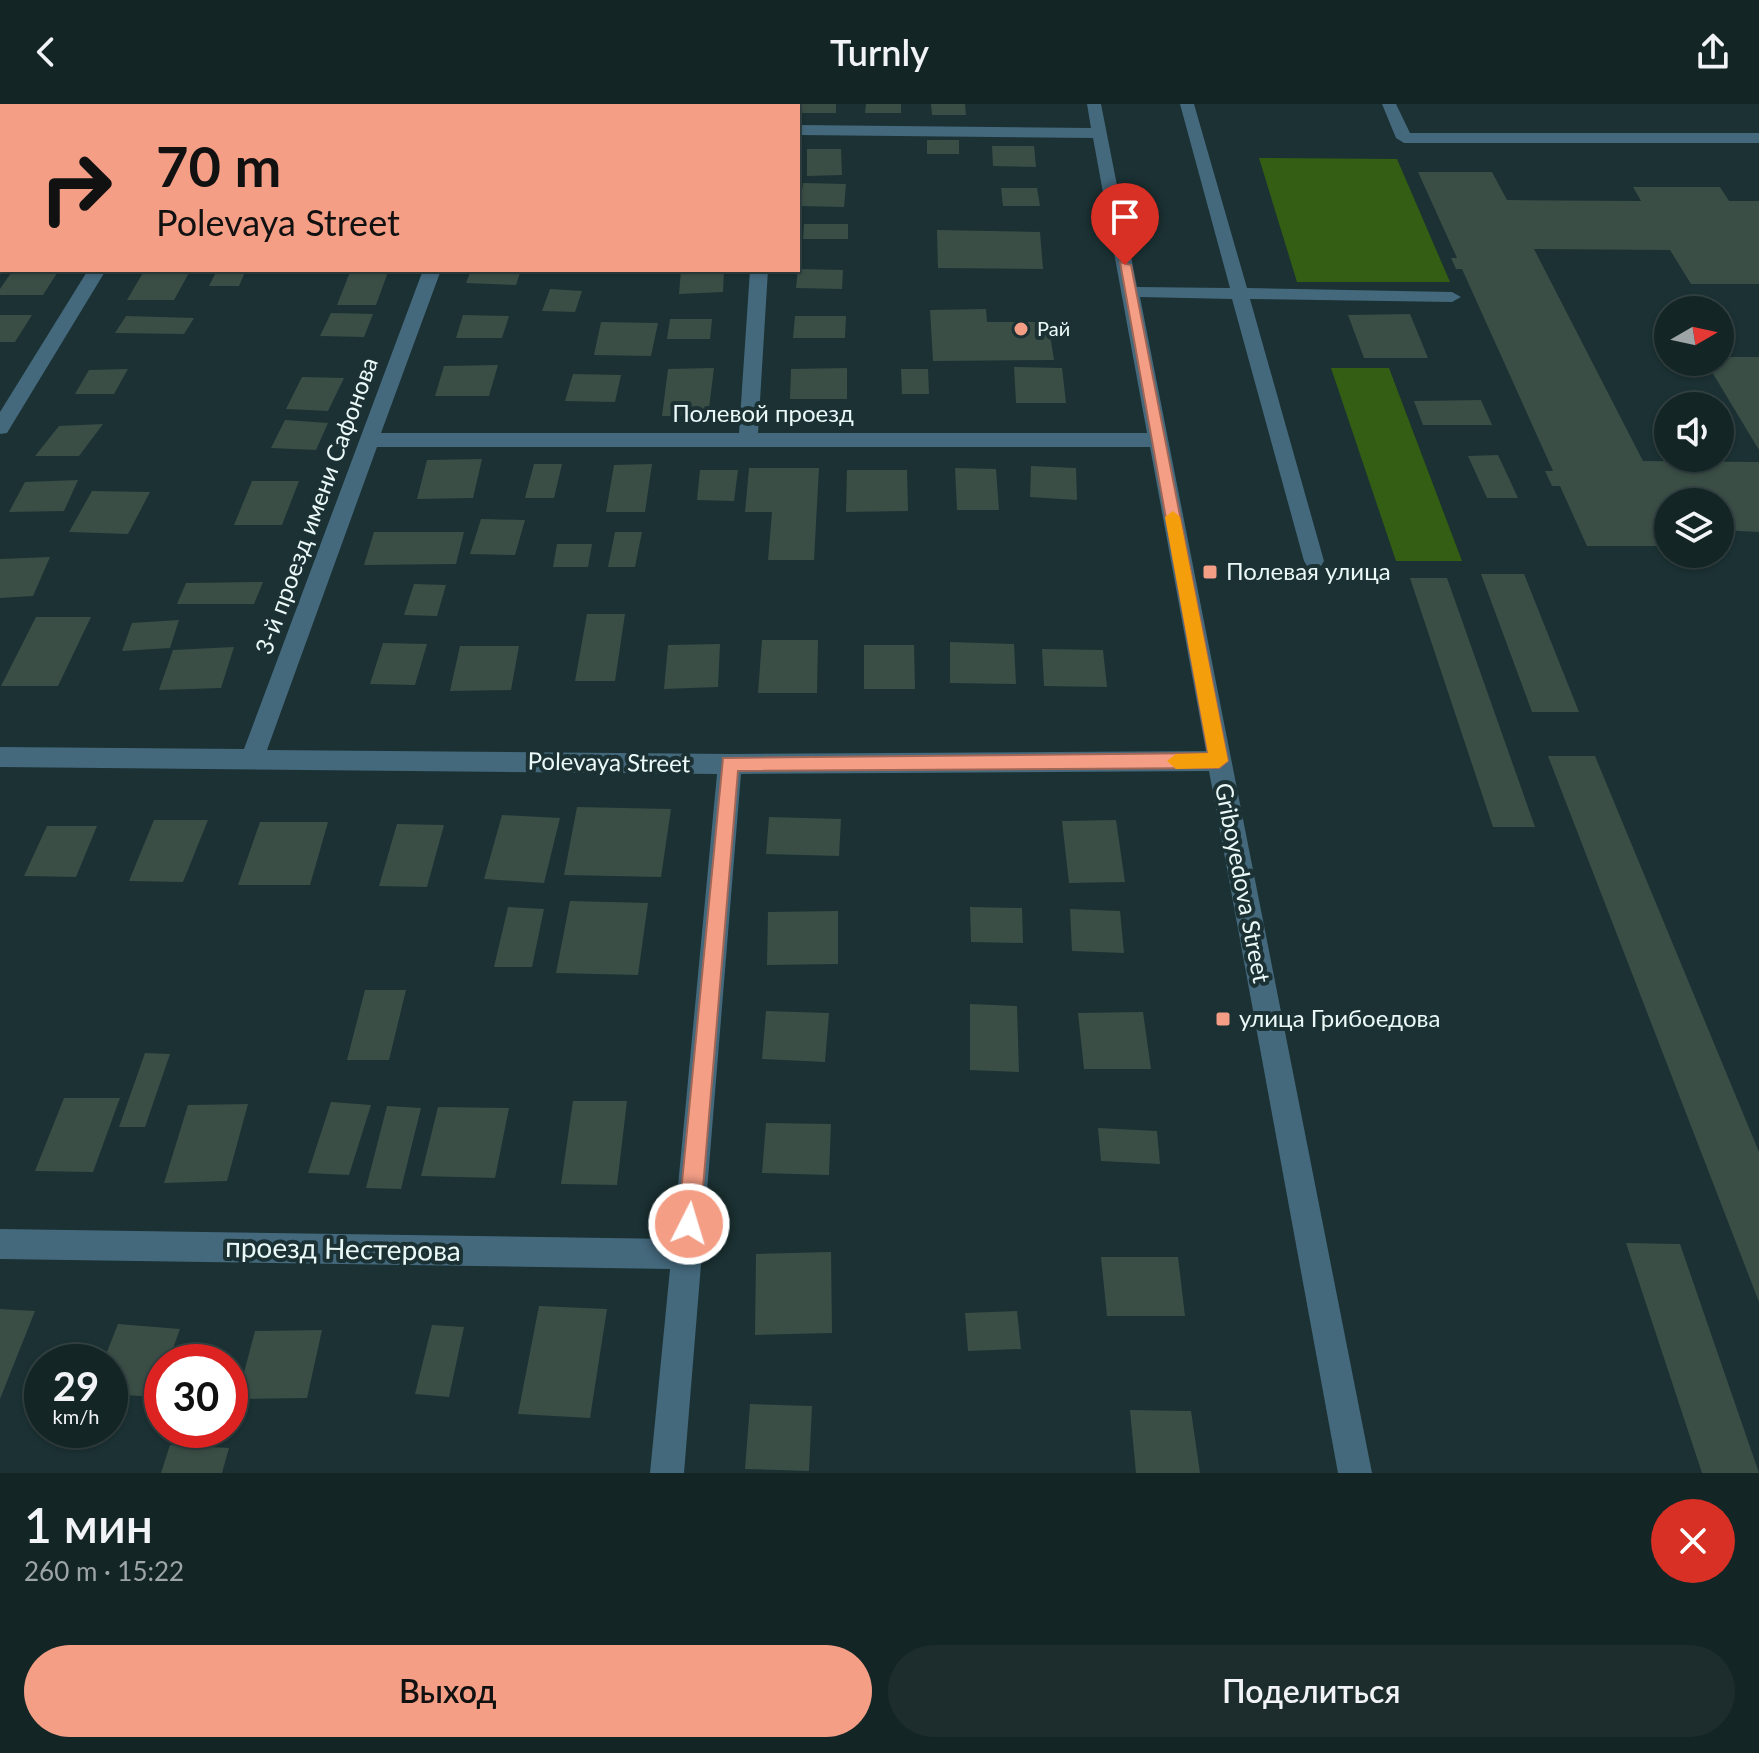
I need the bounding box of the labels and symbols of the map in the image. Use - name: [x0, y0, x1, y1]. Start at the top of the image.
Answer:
- pin: [1091, 183, 1159, 265]
- north arrow: [1654, 296, 1734, 376]
- place label: Рай: [1037, 316, 1070, 340]
- marker: Рай: [1012, 320, 1030, 338]
- street label: 3-й проезд имени Сафонова: [248, 353, 383, 658]
- street label: Полевой проезд: [672, 398, 854, 427]
- place label: Полевая улица: [1226, 556, 1391, 585]
- marker: Полевая улица: [1201, 563, 1219, 581]
- street label: Polevaya Street: [527, 746, 691, 777]
- street label: Griboyedova Street: [1210, 780, 1277, 986]
- place label: улица Грибоедова: [1239, 1003, 1440, 1032]
- marker: улица Грибоедова: [1214, 1010, 1232, 1028]
- position arrow: [647, 1182, 731, 1266]
- street label: проезд Нестерова: [225, 1229, 461, 1267]
- speed limit sign: 30: [144, 1344, 248, 1448]

